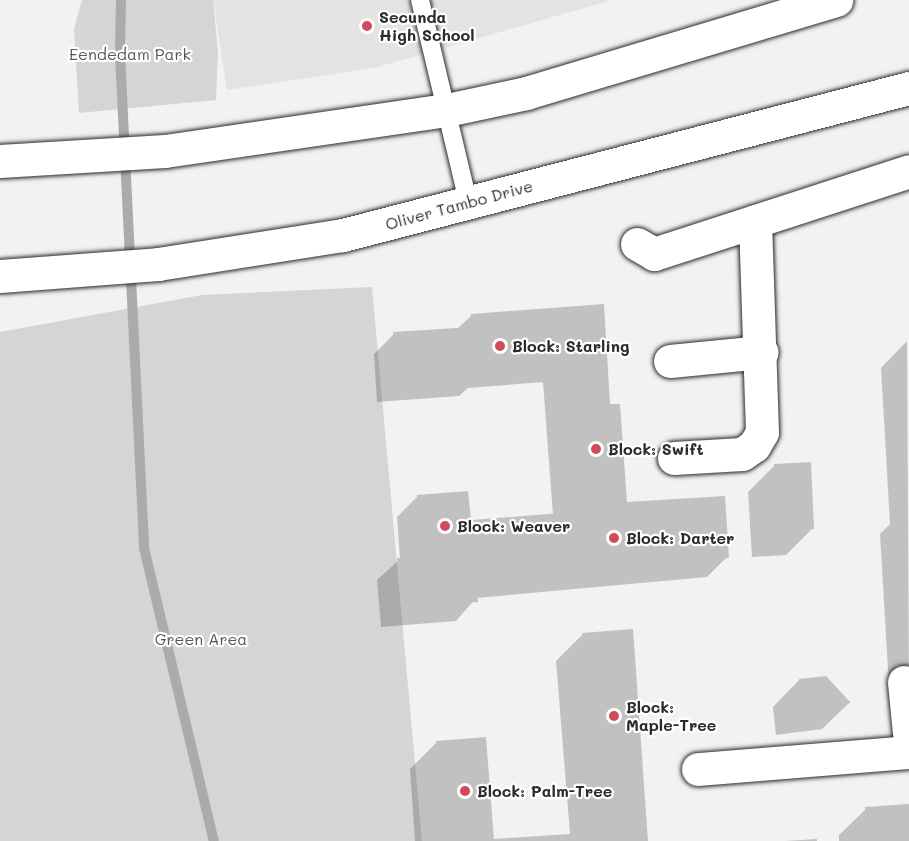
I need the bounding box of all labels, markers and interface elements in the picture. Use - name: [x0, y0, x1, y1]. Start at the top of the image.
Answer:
- place label: Secunda High School: [379, 7, 475, 45]
- marker: Secunda High School: [360, 19, 374, 33]
- park label: Eendedam Park: [69, 44, 191, 64]
- street label: Oliver Tambo Drive: [383, 176, 535, 234]
- place label: Block: Starling: [512, 336, 630, 356]
- marker: Block: Starling: [493, 339, 507, 353]
- place label: Block: Swift: [608, 439, 704, 459]
- marker: Block: Swift: [589, 442, 603, 456]
- place label: Block: Weaver: [457, 516, 570, 536]
- marker: Block: Weaver: [438, 519, 452, 533]
- place label: Block: Darter: [626, 528, 734, 548]
- marker: Block: Darter: [607, 531, 621, 545]
- park label: Green Area: [155, 629, 247, 649]
- place label: Block: Maple-Tree: [626, 697, 716, 735]
- marker: Block: Maple-Tree: [607, 709, 621, 723]
- place label: Block: Palm-Tree: [477, 781, 612, 801]
- marker: Block: Palm-Tree: [458, 784, 472, 798]

